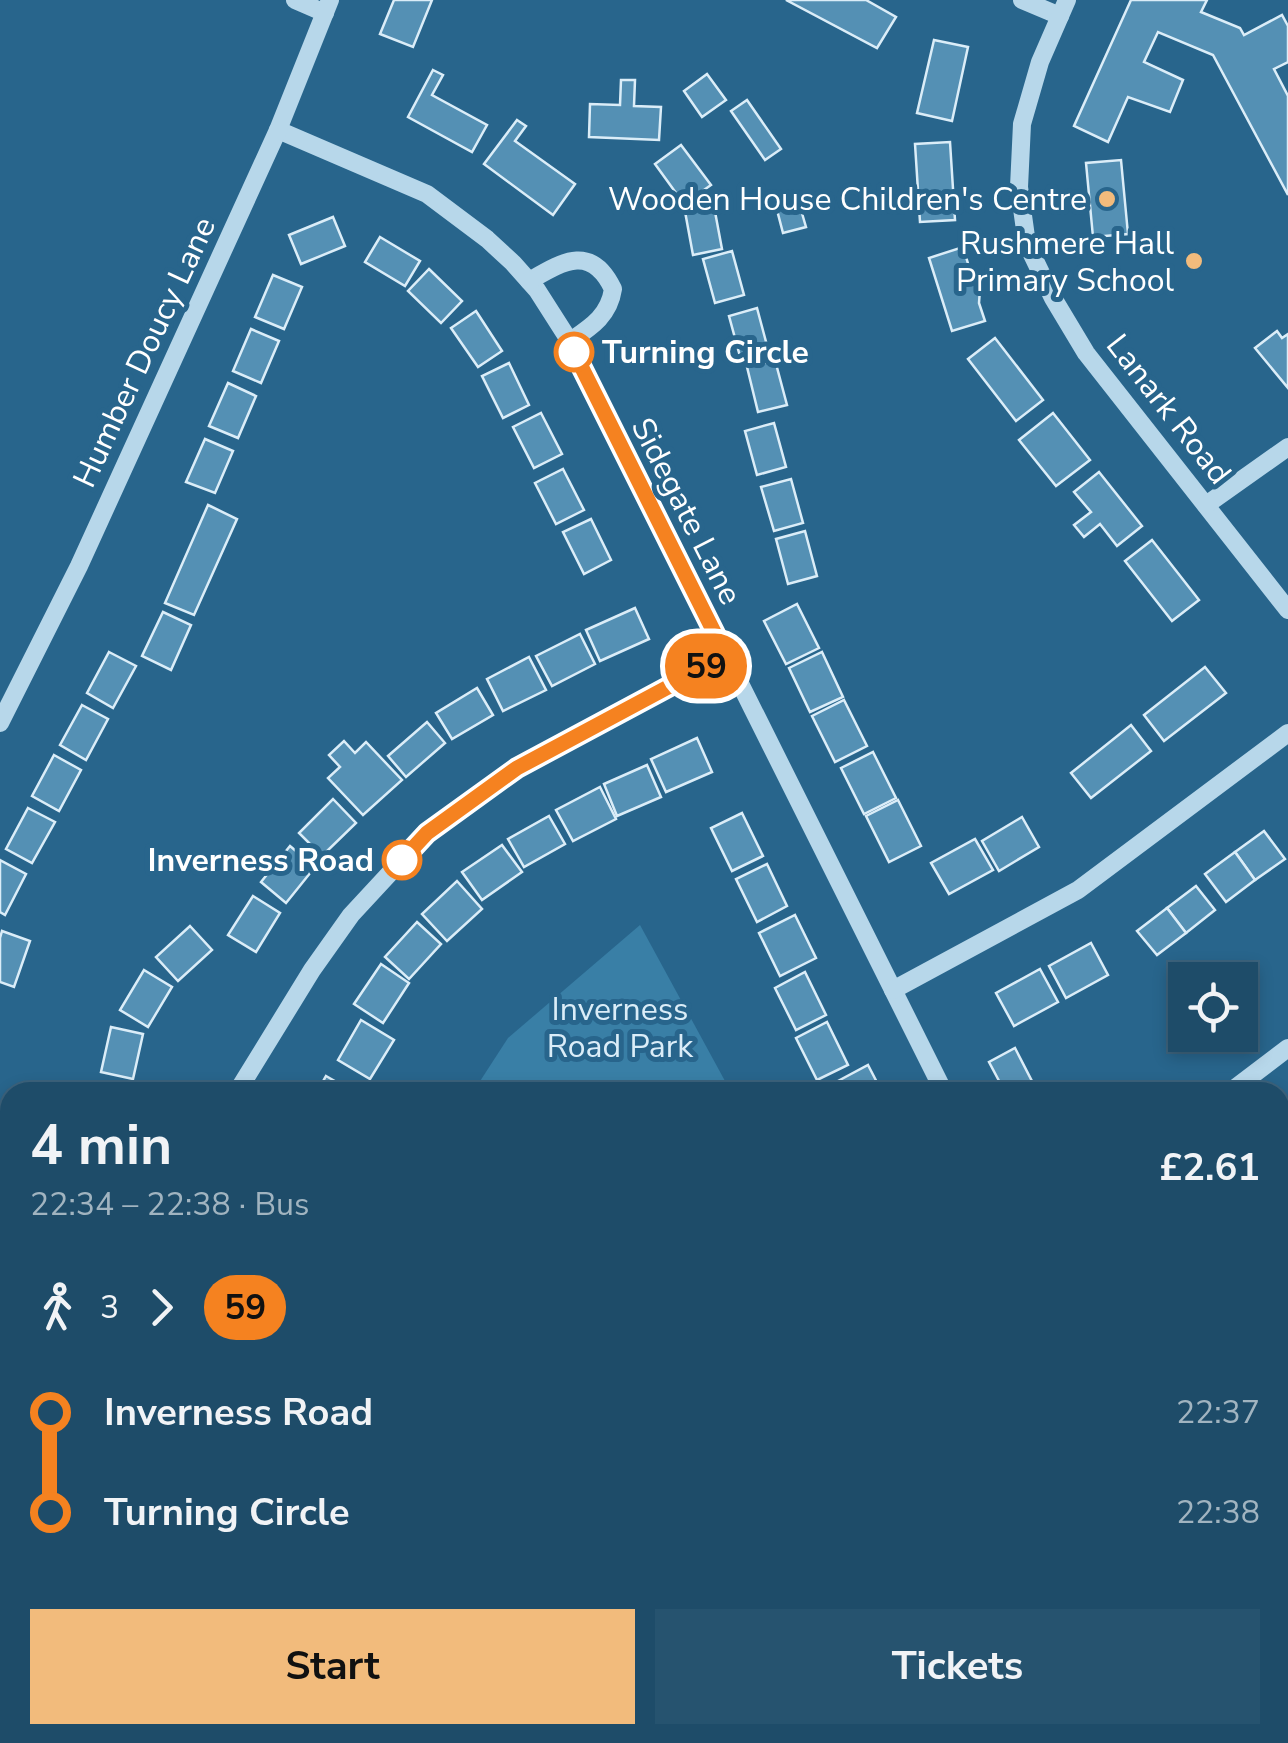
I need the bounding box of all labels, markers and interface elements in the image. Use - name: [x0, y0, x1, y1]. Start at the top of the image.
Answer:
- place label: Wooden House Children's Centre: [608, 178, 1087, 221]
- marker: Wooden House Children's Centre: [1096, 188, 1118, 210]
- street label: Humber Doucy Lane: [63, 210, 226, 494]
- place label: Rushmere Hall Primary School: [956, 222, 1175, 302]
- marker: Rushmere Hall Primary School: [1183, 250, 1205, 272]
- street label: Lanark Road: [1096, 325, 1241, 493]
- place label: Turning Circle: [602, 331, 809, 374]
- marker: Turning Circle: [555, 333, 593, 371]
- street label: Sidegate Lane: [621, 410, 752, 612]
- line badge: 59: [661, 634, 751, 698]
- text: 59: [685, 643, 727, 690]
- place label: Inverness Road: [147, 839, 374, 882]
- marker: Inverness Road: [383, 841, 421, 879]
- map controls: [1168, 962, 1258, 1052]
- button: locate: [1168, 962, 1258, 1052]
- park label: Inverness Road Park: [547, 988, 694, 1068]
- text: 4 min: [30, 1108, 172, 1183]
- text: £2.61: [1159, 1142, 1260, 1193]
- text: 22:34 – 22:38 · Bus: [30, 1183, 309, 1226]
- icon: walk: [30, 1280, 85, 1335]
- icon: forward: [134, 1280, 189, 1335]
- text: 59: [224, 1284, 266, 1331]
- text: 3: [100, 1286, 119, 1329]
- text: Inverness Road: [104, 1387, 373, 1438]
- text: 22:37: [1176, 1391, 1260, 1434]
- text: Turning Circle: [104, 1487, 350, 1538]
- text: 22:38: [1176, 1491, 1260, 1534]
- button: Start: [30, 1609, 635, 1724]
- button: Tickets: [655, 1609, 1260, 1724]

